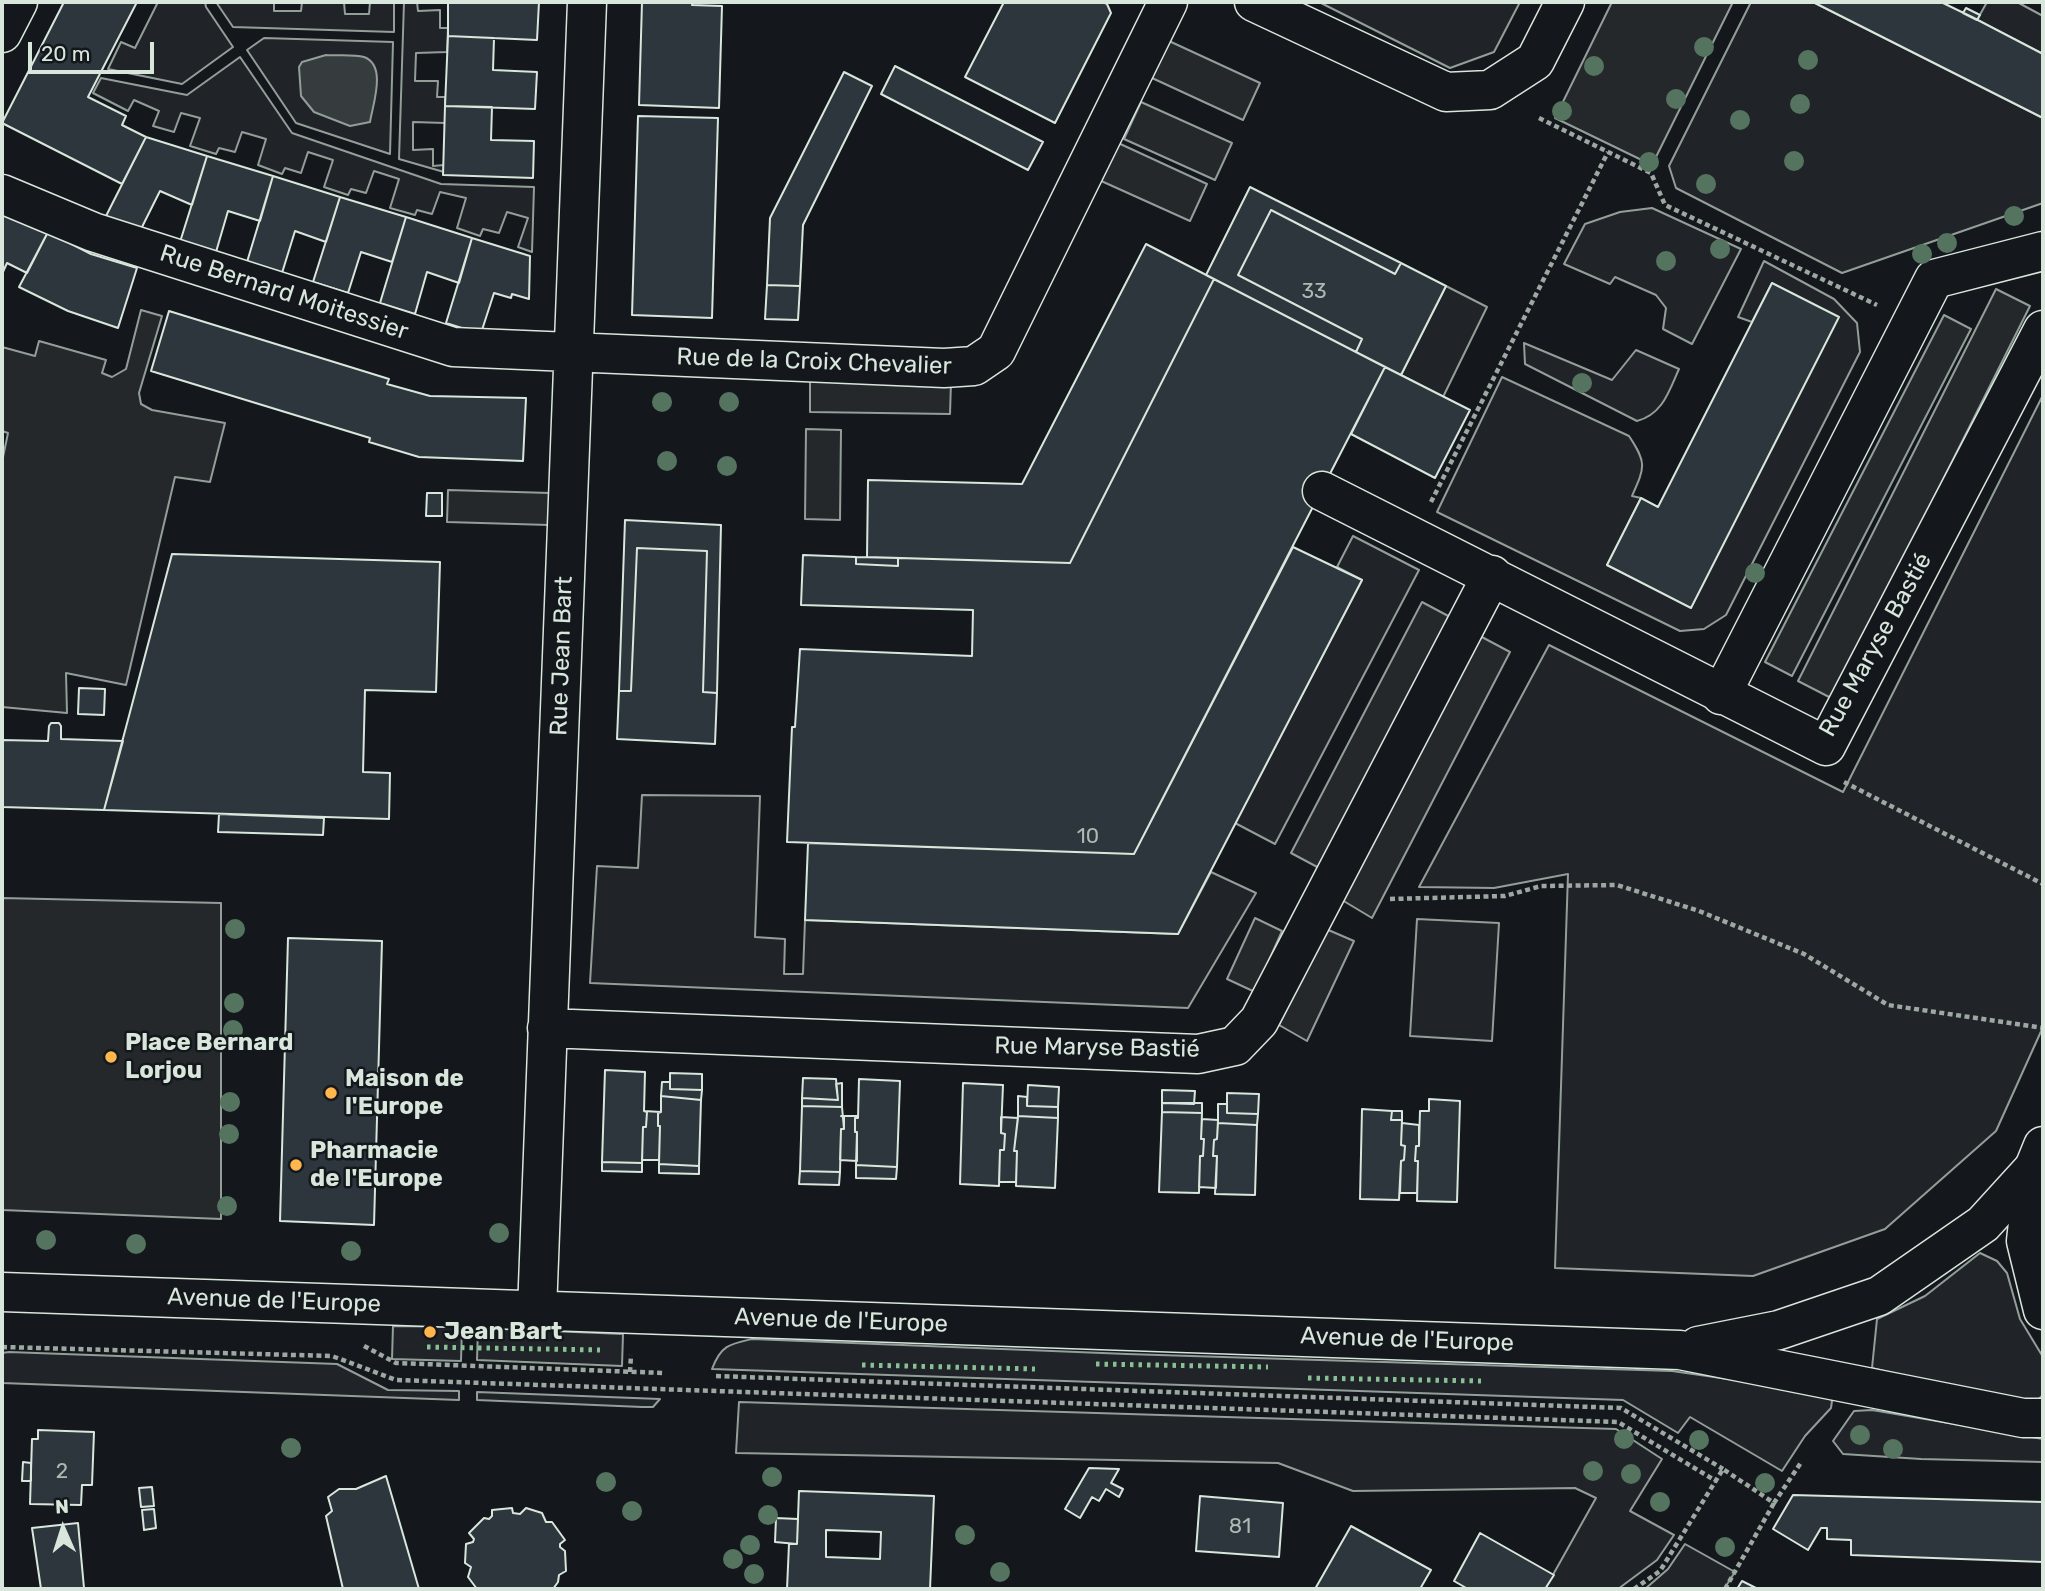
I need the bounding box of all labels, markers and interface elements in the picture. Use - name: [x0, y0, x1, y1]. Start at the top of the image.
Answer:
- scale bar: [32, 28, 158, 72]
- text: 20 m: [41, 41, 90, 66]
- street label: Rue Bernard Moitessier: [156, 239, 412, 347]
- house number: 33: [1301, 279, 1327, 305]
- street label: Rue de la Croix Chevalier: [676, 343, 952, 381]
- street label: Rue Maryse Bastié: [1814, 548, 1938, 742]
- street label: Rue Jean Bart: [545, 576, 579, 736]
- house number: 10: [1077, 824, 1099, 850]
- place label: Place Bernard Lorjou: [125, 1029, 293, 1085]
- street label: Rue Maryse Bastié: [994, 1032, 1200, 1064]
- marker: Place Bernard Lorjou: [103, 1049, 119, 1065]
- place label: Maison de l'Europe: [345, 1065, 464, 1121]
- marker: Maison de l'Europe: [323, 1085, 339, 1101]
- place label: Pharmacie de l'Europe: [310, 1137, 443, 1193]
- marker: Pharmacie de l'Europe: [288, 1157, 304, 1173]
- street label: Avenue de l'Europe: [167, 1283, 381, 1319]
- street label: Avenue de l'Europe: [734, 1303, 948, 1339]
- place label: Jean Bart: [444, 1318, 562, 1346]
- street label: Avenue de l'Europe: [1300, 1322, 1514, 1358]
- marker: Jean Bart: [422, 1324, 438, 1340]
- house number: 2: [56, 1459, 68, 1485]
- north arrow: [28, 1493, 98, 1563]
- text: N: [54, 1495, 69, 1518]
- house number: 81: [1229, 1514, 1251, 1540]

